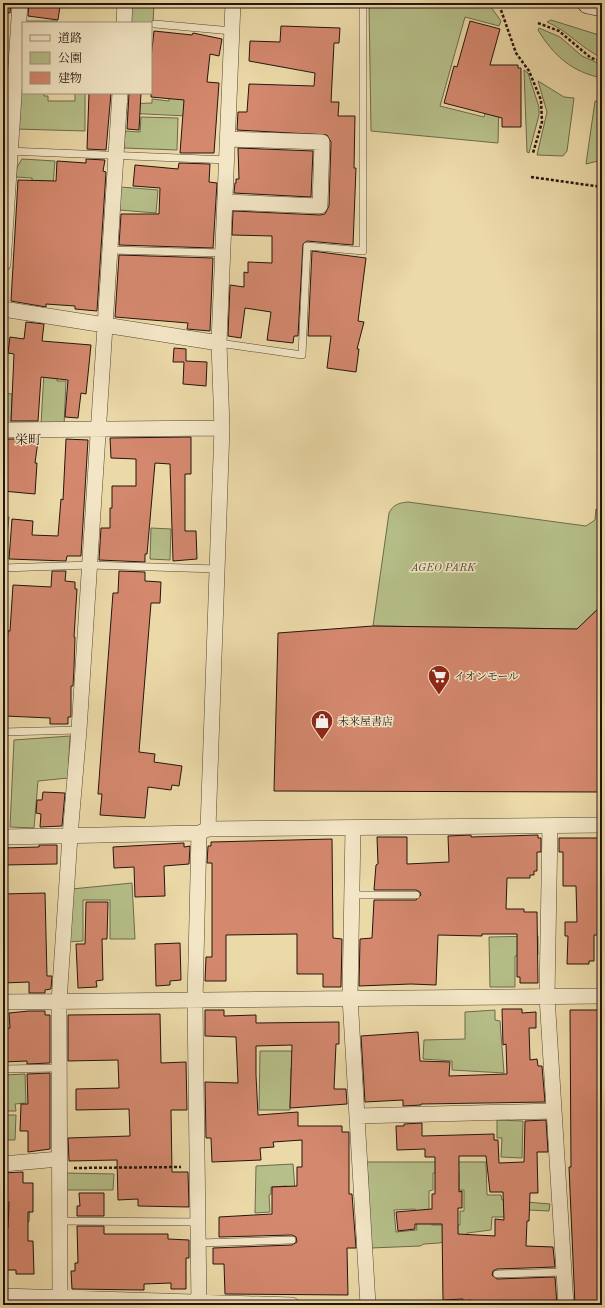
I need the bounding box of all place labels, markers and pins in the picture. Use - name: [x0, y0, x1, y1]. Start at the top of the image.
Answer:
- supermarket icon: イオンモール: [426, 663, 452, 696]
- place label: イオンモール: [454, 671, 519, 683]
- shop icon: 未来屋書店: [309, 708, 335, 741]
- place label: 未来屋書店: [338, 715, 393, 728]

